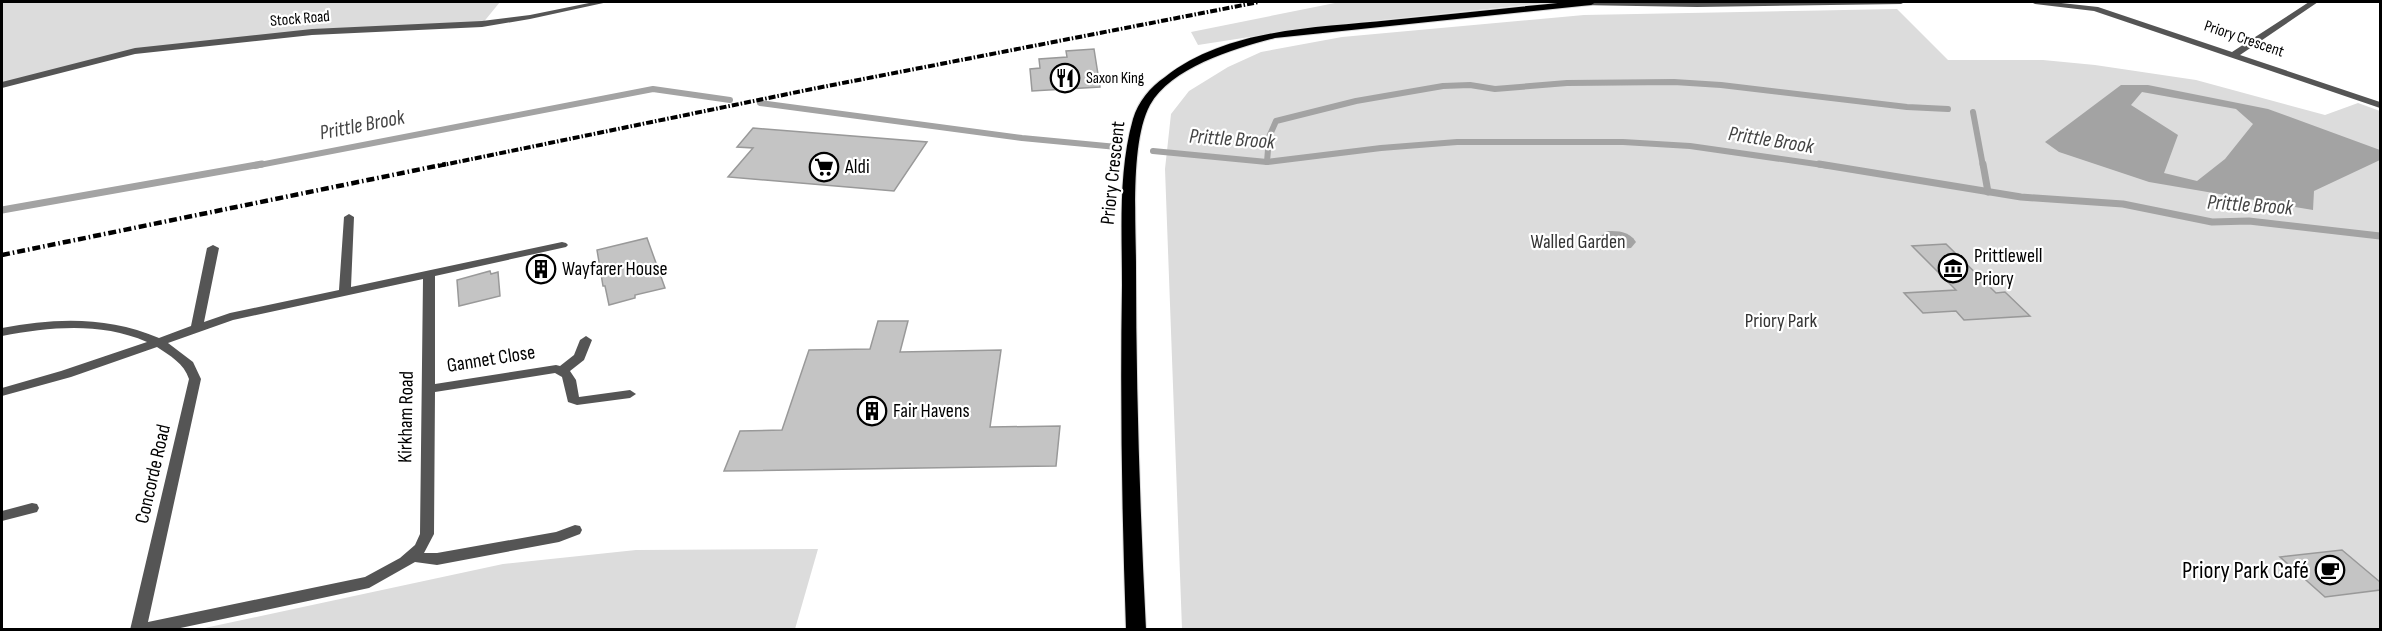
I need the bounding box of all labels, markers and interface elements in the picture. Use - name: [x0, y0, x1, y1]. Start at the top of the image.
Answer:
- street label: Stock Road: [269, 7, 331, 31]
- street label: Priory Crescent: [2202, 16, 2287, 62]
- restaurant icon: Saxon King: [1049, 62, 1081, 94]
- place label: Saxon King: [1086, 69, 1144, 88]
- water label: Prittle Brook: [317, 104, 408, 145]
- street label: Priory Crescent: [1096, 120, 1130, 226]
- water label: Prittle Brook: [1727, 121, 1817, 159]
- water label: Prittle Brook: [1188, 124, 1277, 155]
- supermarket icon: Aldi: [808, 151, 840, 183]
- place label: Aldi: [844, 155, 870, 179]
- water label: Prittle Brook: [2206, 190, 2295, 221]
- park label: Walled Garden: [1530, 230, 1626, 254]
- place label: Prittlewell Priory: [1974, 244, 2042, 291]
- museum icon: Prittlewell Priory: [1937, 252, 1969, 284]
- building icon: Wayfarer House: [525, 253, 557, 285]
- place label: Wayfarer House: [562, 257, 668, 281]
- park label: Priory Park: [1745, 309, 1817, 333]
- street label: Gannet Close: [445, 340, 537, 378]
- street label: Kirkham Road: [393, 371, 419, 463]
- building icon: Fair Havens: [856, 395, 888, 427]
- place label: Fair Havens: [893, 399, 970, 423]
- street label: Concorde Road: [130, 422, 176, 526]
- cafe icon: Priory Park Café: [2314, 554, 2346, 586]
- place label: Priory Park Café: [2182, 556, 2309, 585]

